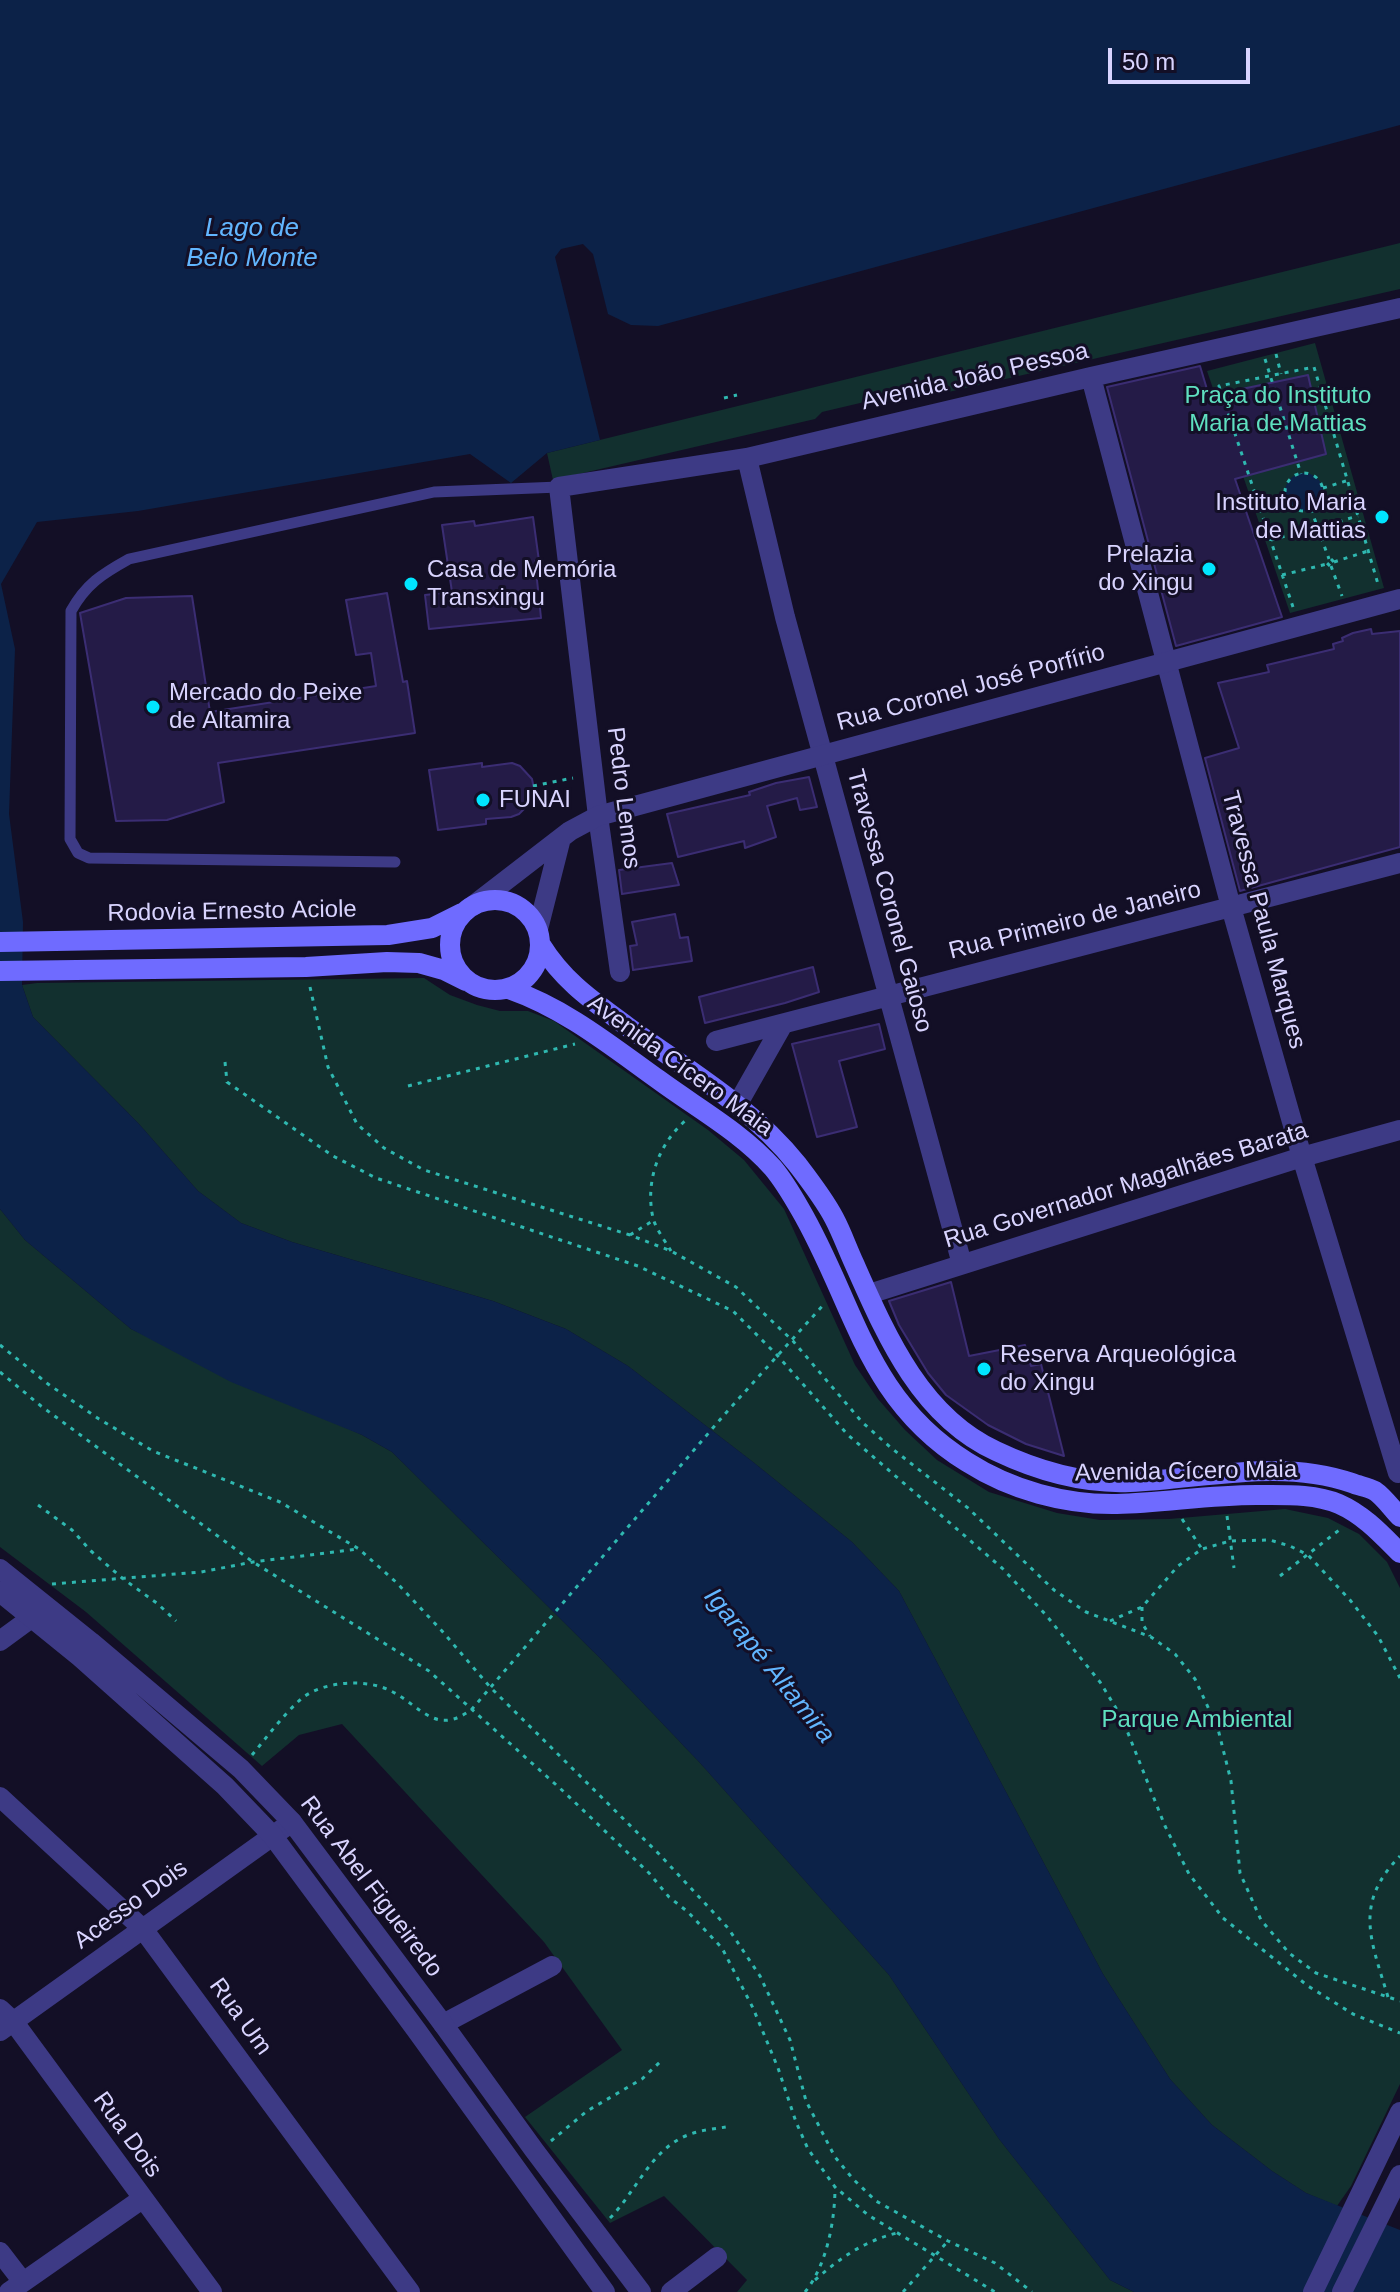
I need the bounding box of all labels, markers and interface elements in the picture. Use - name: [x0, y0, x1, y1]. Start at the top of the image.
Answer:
- scale bar: [1112, 32, 1254, 82]
- text: 50 m: [1122, 48, 1175, 75]
- water label: Lago de Belo Monte: [186, 213, 318, 274]
- street label: Avenida João Pessoa: [859, 337, 1091, 417]
- park label: Praça do Instituto Maria de Mattias: [1185, 382, 1371, 438]
- place label: Instituto Maria de Mattias: [1215, 489, 1366, 545]
- marker: Instituto Maria de Mattias: [1373, 508, 1391, 526]
- place label: Prelazia do Xingu: [1098, 541, 1193, 597]
- place label: Casa de Memória Transxingu: [427, 556, 616, 612]
- marker: Prelazia do Xingu: [1200, 560, 1218, 578]
- marker: Casa de Memória Transxingu: [402, 575, 420, 593]
- street label: Rua Coronel José Porfírio: [834, 638, 1108, 738]
- place label: Mercado do Peixe de Altamira: [169, 679, 362, 735]
- marker: Mercado do Peixe de Altamira: [144, 698, 162, 716]
- street label: Pedro Lemos: [600, 725, 646, 871]
- street label: Travessa Coronel Gaioso: [840, 766, 938, 1036]
- place label: FUNAI: [499, 786, 571, 814]
- street label: Travessa Paula Marques: [1215, 788, 1311, 1052]
- marker: FUNAI: [474, 791, 492, 809]
- street label: Rua Primeiro de Janeiro: [946, 876, 1204, 966]
- street label: Rodovia Ernesto Aciole: [107, 895, 357, 929]
- street label: Avenida Cícero Maia: [582, 989, 778, 1143]
- street label: Rua Governador Magalhães Barata: [941, 1117, 1311, 1255]
- place label: Reserva Arqueológica do Xingu: [1000, 1341, 1236, 1397]
- marker: Reserva Arqueológica do Xingu: [975, 1360, 993, 1378]
- street label: Avenida Cícero Maia: [1075, 1456, 1297, 1488]
- water label: Igarapé Altamira: [697, 1582, 841, 1750]
- park label: Parque Ambiental: [1102, 1706, 1292, 1734]
- street label: Rua Abel Figueiredo: [294, 1791, 448, 1983]
- street label: Acesso Dois: [69, 1854, 193, 1956]
- street label: Rua Um: [202, 1973, 278, 2061]
- street label: Rua Dois: [86, 2087, 168, 2183]

